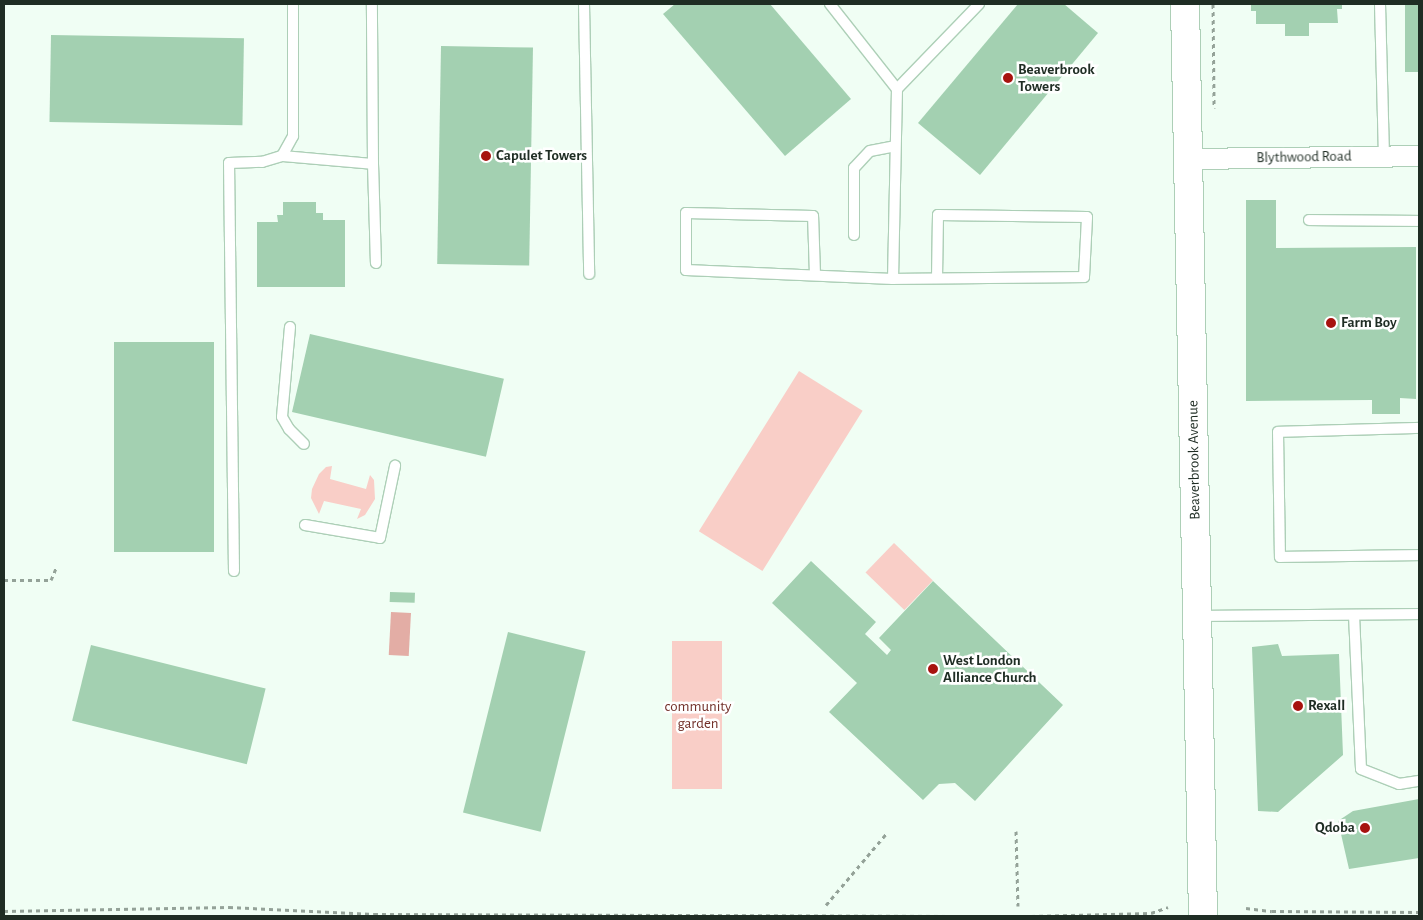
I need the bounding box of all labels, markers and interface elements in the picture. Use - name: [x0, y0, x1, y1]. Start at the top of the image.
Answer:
- place label: Beaverbrook Towers: [1018, 60, 1095, 95]
- marker: Beaverbrook Towers: [1002, 72, 1014, 84]
- place label: Capulet Towers: [496, 147, 587, 165]
- street label: Blythwood Road: [1256, 147, 1352, 167]
- marker: Capulet Towers: [480, 150, 492, 162]
- place label: Farm Boy: [1341, 314, 1397, 332]
- marker: Farm Boy: [1325, 317, 1337, 329]
- street label: Beaverbrook Avenue: [1184, 400, 1204, 520]
- place label: West London Alliance Church: [943, 651, 1037, 686]
- marker: West London Alliance Church: [927, 663, 939, 675]
- park label: community garden: [665, 697, 731, 732]
- place label: Rexall: [1308, 697, 1345, 715]
- marker: Rexall: [1292, 700, 1304, 712]
- place label: Qdoba: [1315, 819, 1355, 837]
- marker: Qdoba: [1359, 822, 1371, 834]

